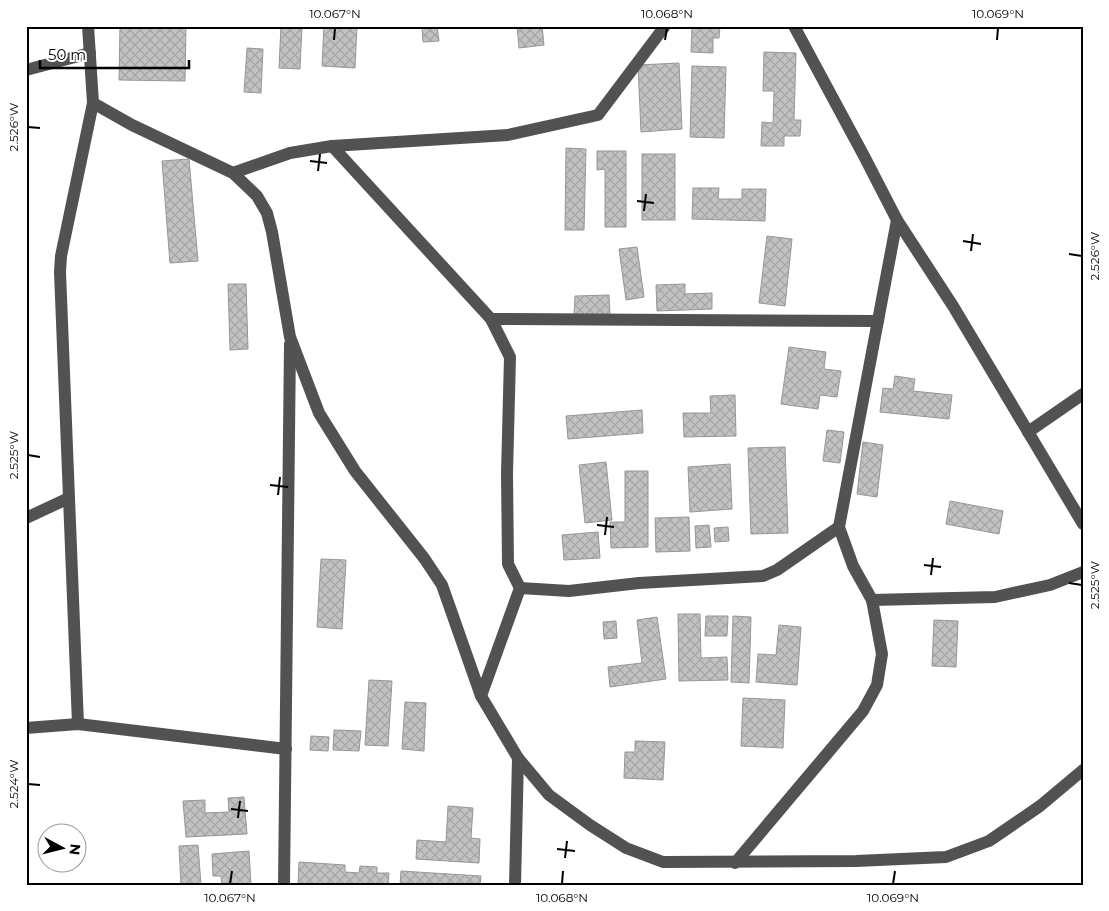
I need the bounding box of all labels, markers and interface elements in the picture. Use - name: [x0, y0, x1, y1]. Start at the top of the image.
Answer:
- text: 10.067°N: [309, 6, 361, 21]
- text: 10.068°N: [641, 6, 693, 21]
- text: 10.069°N: [972, 6, 1024, 21]
- scale bar: [40, 38, 189, 70]
- text: 50 m: [48, 45, 86, 64]
- text: 2.526°W: [6, 103, 21, 151]
- text: 2.526°W: [1087, 232, 1102, 280]
- text: 2.525°W: [6, 431, 21, 479]
- text: 2.525°W: [1087, 561, 1102, 609]
- text: 2.524°W: [6, 759, 21, 809]
- north arrow: [38, 824, 88, 874]
- text: N: [65, 843, 85, 856]
- text: 10.067°N: [204, 890, 256, 905]
- text: 10.068°N: [536, 890, 588, 905]
- text: 10.069°N: [867, 890, 919, 905]

